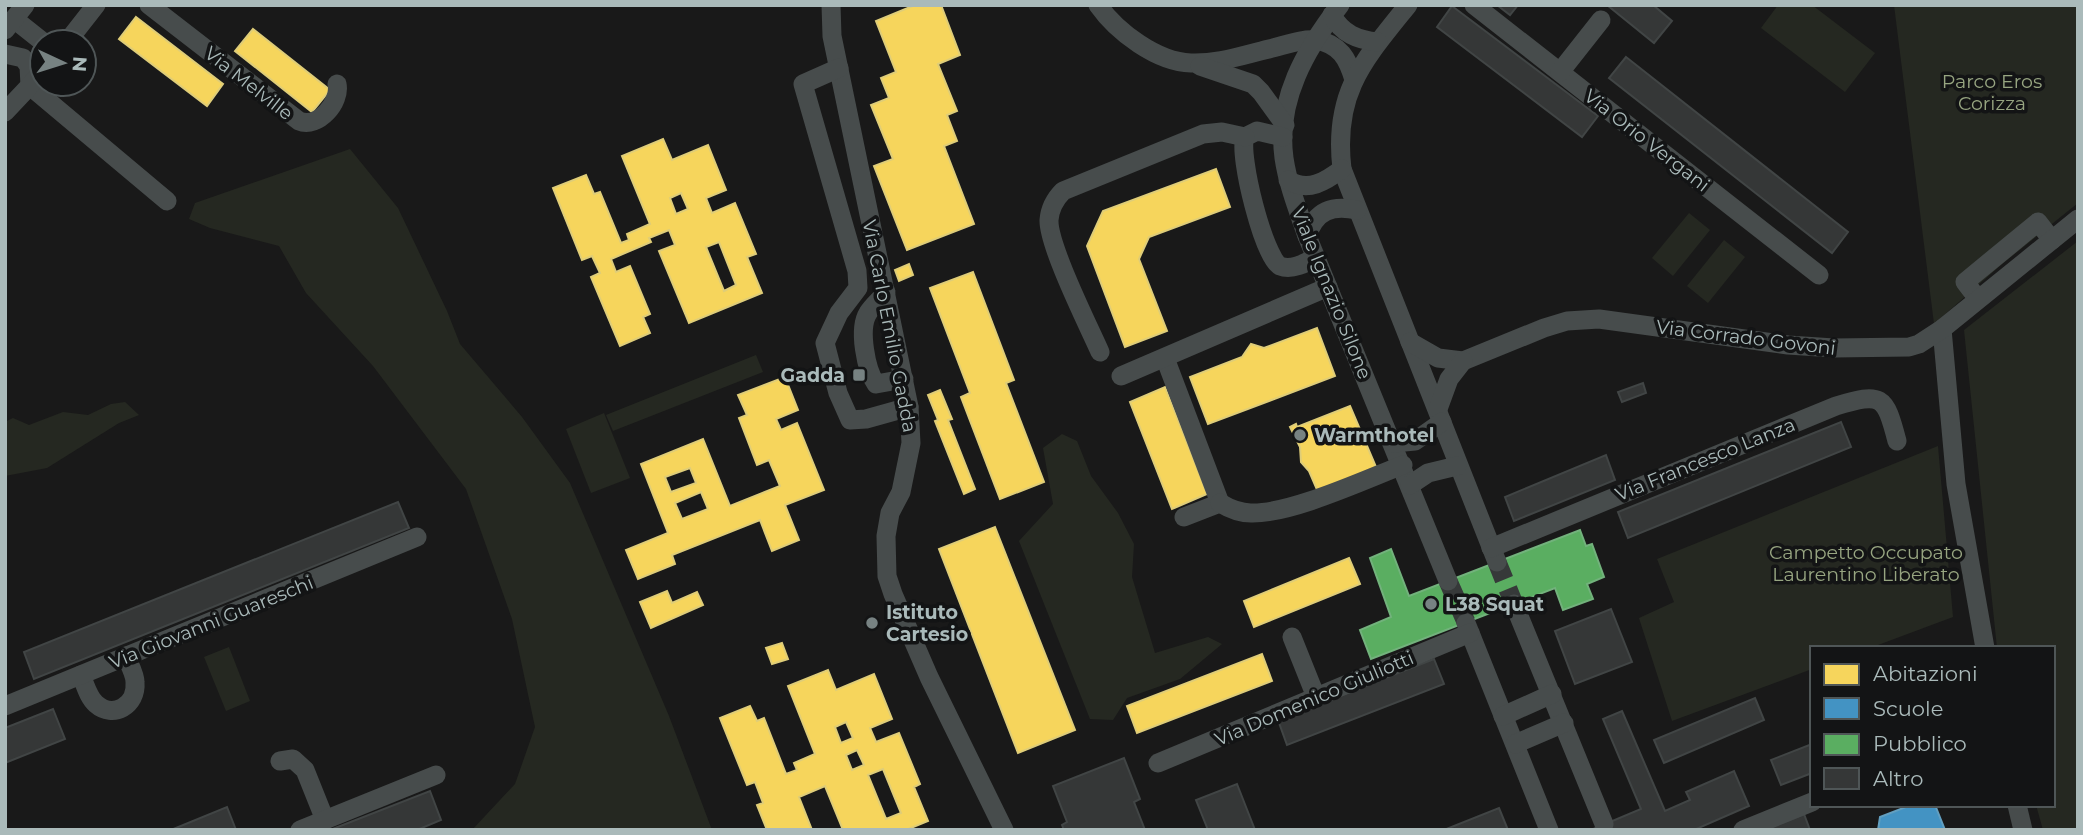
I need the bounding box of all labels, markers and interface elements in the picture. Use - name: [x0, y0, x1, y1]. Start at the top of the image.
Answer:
- north arrow: [28, 28, 98, 98]
- street label: Via Melville: [200, 42, 298, 125]
- text: N: [67, 56, 91, 73]
- park label: Parco Eros Corizza: [1942, 70, 2042, 115]
- street label: Via Orio Vergani: [1579, 84, 1714, 197]
- street label: Viale Ignazio Silone: [1287, 204, 1377, 383]
- street label: Via Carlo Emilio Gadda: [858, 218, 921, 434]
- street label: Via Corrado Govoni: [1655, 315, 1837, 360]
- place label: Gadda: [781, 364, 845, 387]
- marker: Gadda: [851, 367, 867, 383]
- street label: Via Francesco Lanza: [1612, 413, 1798, 506]
- place label: Warmthotel: [1314, 424, 1434, 447]
- marker: Warmthotel: [1292, 427, 1308, 443]
- park label: Campetto Occupato Laurentino Liberato: [1769, 541, 1963, 586]
- street label: Via Giovanni Guareschi: [106, 571, 317, 674]
- place label: L38 Squat: [1445, 593, 1544, 616]
- marker: L38 Squat: [1423, 596, 1439, 612]
- place label: Istituto Cartesio: [886, 601, 968, 646]
- marker: Istituto Cartesio: [864, 615, 880, 631]
- street label: Via Domenico Giuliotti: [1211, 646, 1417, 751]
- legend: [1810, 646, 2055, 807]
- text: Abitazioni: [1873, 661, 1978, 686]
- text: Scuole: [1873, 696, 1943, 721]
- text: Pubblico: [1873, 731, 1967, 756]
- text: Altro: [1873, 766, 1923, 791]

